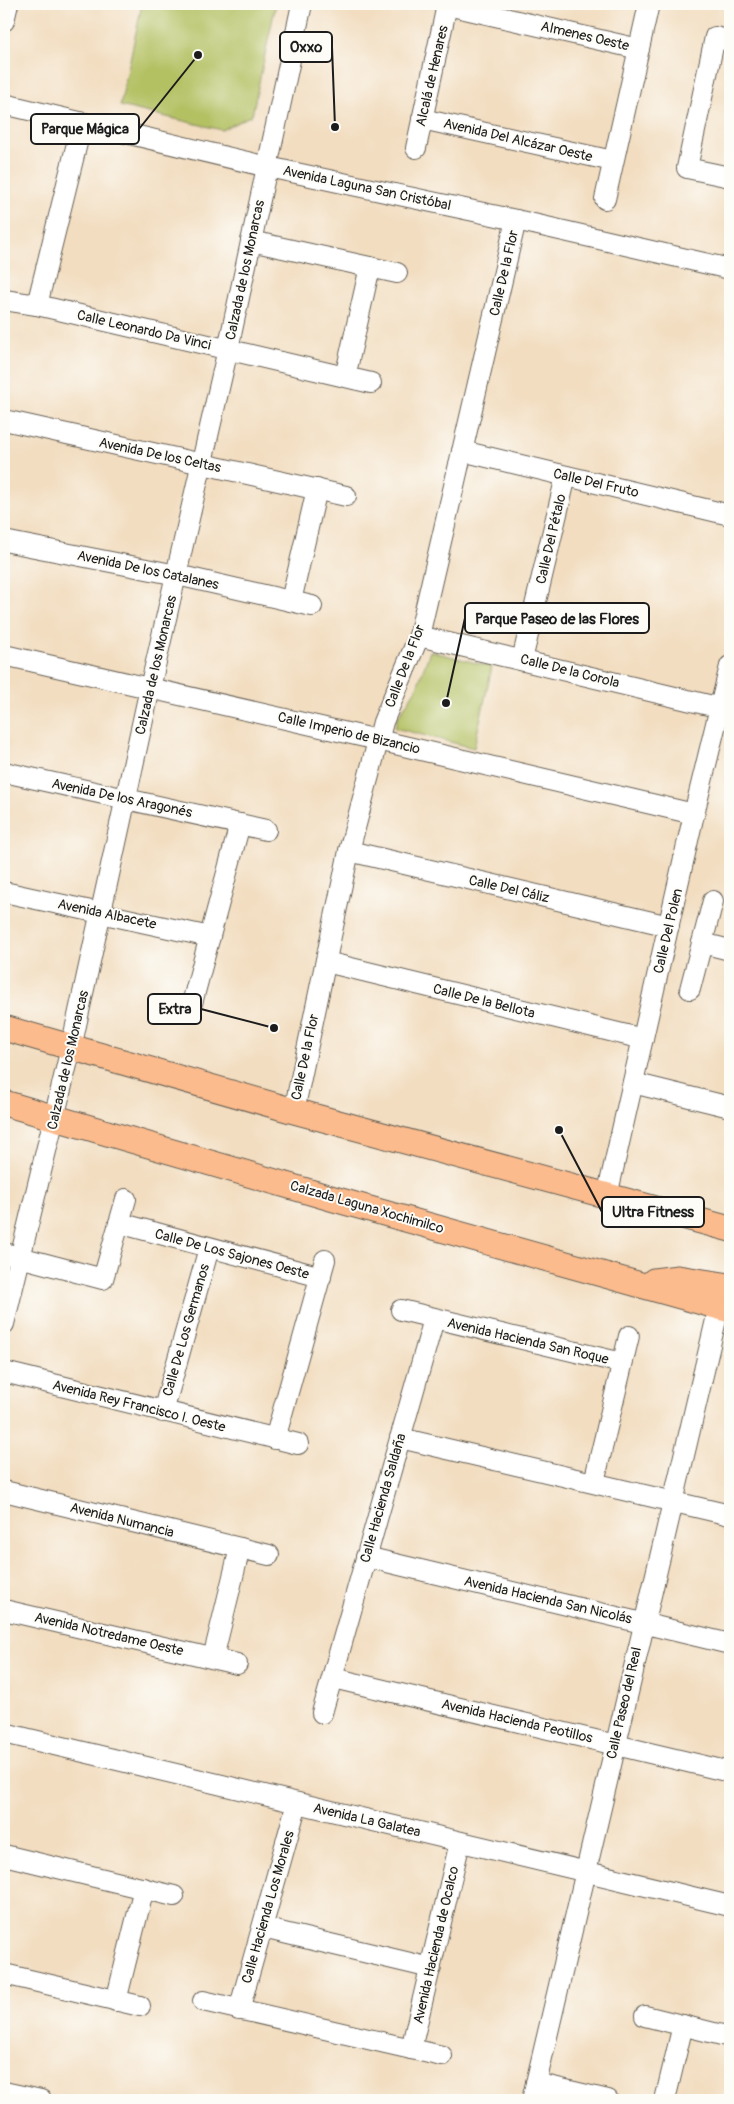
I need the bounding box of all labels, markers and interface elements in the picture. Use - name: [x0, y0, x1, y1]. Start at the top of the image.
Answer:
- street label: Almenes Oeste: [539, 18, 631, 54]
- street label: Alcalá de Henares: [412, 23, 452, 128]
- callout: Oxxo: [280, 32, 332, 62]
- text: Oxxo: [290, 38, 322, 57]
- callout: Parque Mágica: [31, 114, 139, 144]
- street label: Avenida Del Alcázar Oeste: [442, 115, 594, 165]
- text: Parque Mágica: [41, 120, 129, 139]
- street label: Avenida Laguna San Cristóbal: [281, 162, 453, 214]
- street label: Calzada de los Monarcas: [222, 198, 268, 341]
- street label: Calle De la Flor: [486, 228, 522, 318]
- street label: Calle Leonardo Da Vinci: [75, 306, 213, 354]
- street label: Avenida De los Celtas: [98, 434, 223, 476]
- street label: Calle Del Fruto: [551, 465, 641, 501]
- street label: Calle Del Pétalo: [532, 492, 570, 586]
- street label: Avenida De los Catalanes: [76, 547, 221, 593]
- street label: Calzada de los Monarcas: [132, 593, 180, 736]
- callout: Parque Paseo de las Flores: [465, 603, 649, 633]
- text: Parque Paseo de las Flores: [475, 610, 639, 629]
- street label: Calle De la Flor: [381, 622, 429, 710]
- street label: Calle De la Corola: [519, 650, 621, 692]
- street label: Calle Imperio de Bizancio: [276, 708, 422, 758]
- street label: Avenida De los Aragonés: [50, 775, 195, 821]
- street label: Calle Del Cáliz: [467, 871, 551, 907]
- street label: Calle Del Polen: [650, 887, 686, 975]
- street label: Avenida Albacete: [56, 895, 158, 933]
- street label: Calle De la Bellota: [431, 980, 537, 1022]
- street label: Calzada de los Monarcas: [44, 988, 92, 1131]
- callout: Extra: [148, 994, 201, 1024]
- text: Extra: [159, 1000, 191, 1019]
- street label: Calle De la Flor: [288, 1012, 322, 1102]
- street label: Calzada Laguna Xochimilco: [288, 1177, 446, 1237]
- callout: Ultra Fitness: [602, 1197, 704, 1227]
- text: Ultra Fitness: [612, 1203, 694, 1222]
- street label: Calle De Los Sajones Oeste: [153, 1225, 311, 1283]
- street label: Calle De Los Germanos: [159, 1261, 213, 1398]
- street label: Avenida Hacienda San Roque: [446, 1314, 611, 1368]
- street label: Avenida Rey Francisco I. Oeste: [51, 1376, 227, 1436]
- street label: Calle Hacienda Saldaña: [356, 1431, 410, 1565]
- street label: Avenida Numancia: [68, 1499, 176, 1541]
- street label: Avenida Hacienda San Nicolás: [462, 1572, 634, 1628]
- street label: Avenida Notredame Oeste: [33, 1609, 185, 1659]
- street label: Calle Paseo del Real: [603, 1645, 645, 1761]
- street label: Avenida Hacienda Peotillos: [440, 1695, 595, 1747]
- street label: Avenida La Galatea: [312, 1799, 422, 1841]
- street label: Calle Hacienda Los Morales: [238, 1828, 298, 1985]
- street label: Avenida Hacienda de Ocalco: [410, 1864, 463, 2026]

